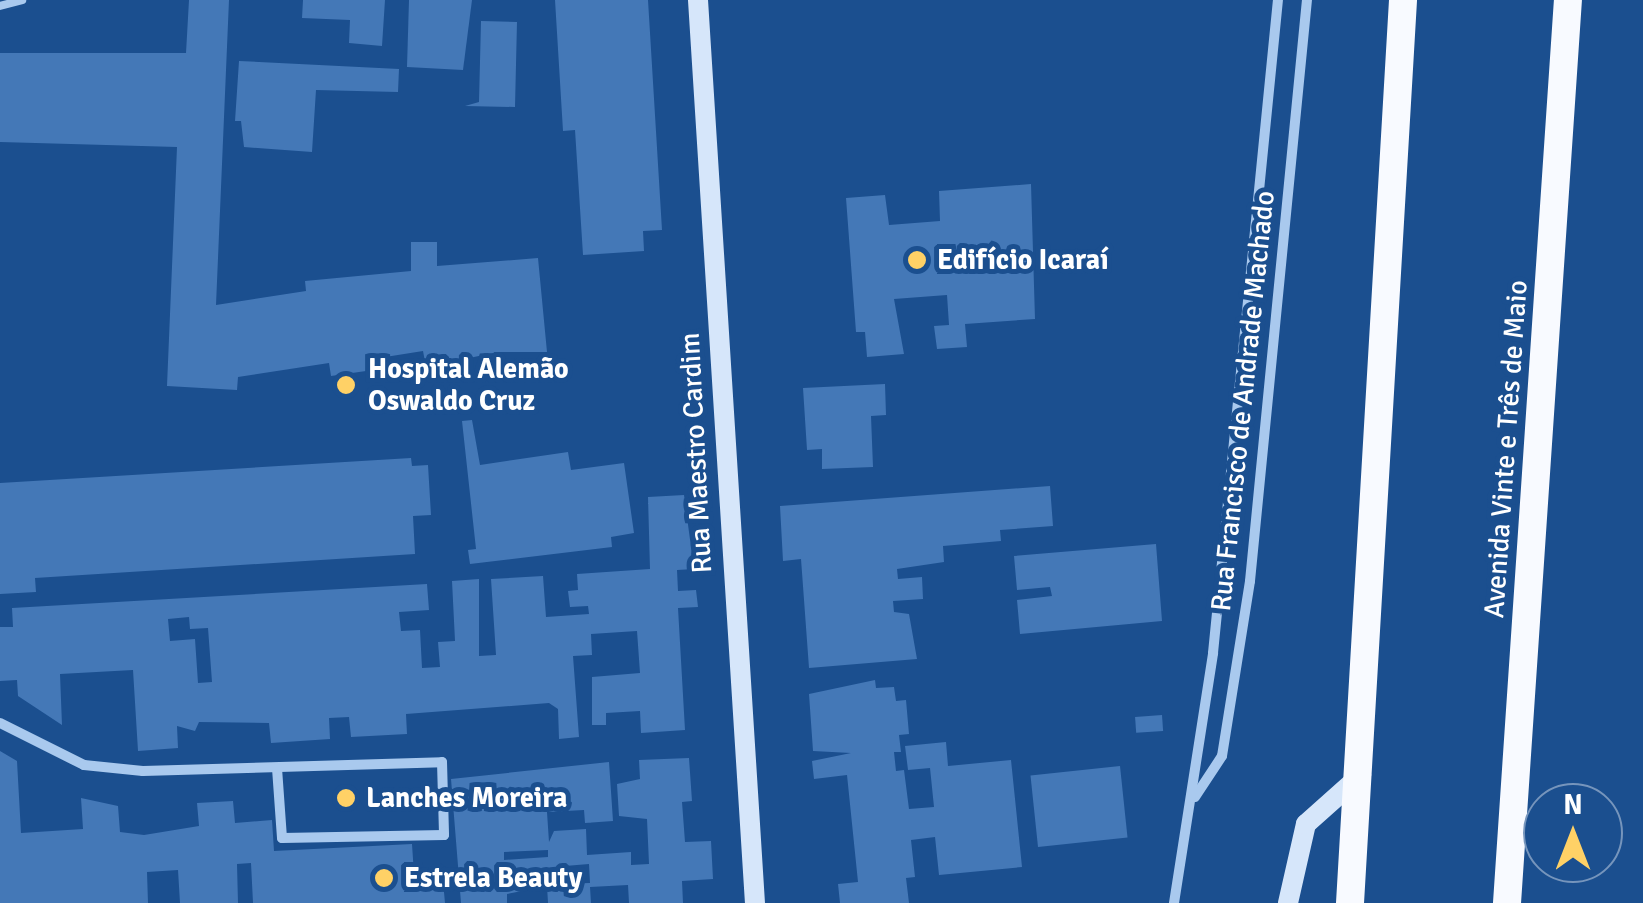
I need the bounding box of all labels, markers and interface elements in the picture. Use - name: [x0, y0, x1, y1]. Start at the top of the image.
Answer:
- street label: Rua Francisco de Andrade Machado: [1204, 189, 1282, 613]
- place label: Edifício Icaraí: [937, 243, 1109, 277]
- marker: Edifício Icaraí: [906, 249, 928, 271]
- street label: Avenida Vinte e Três de Maio: [1477, 279, 1535, 619]
- street label: Rua Maestro Cardim: [673, 332, 719, 574]
- place label: Hospital Alemão Oswaldo Cruz: [368, 352, 569, 418]
- marker: Hospital Alemão Oswaldo Cruz: [333, 372, 359, 398]
- place label: Lanches Moreira: [366, 781, 567, 815]
- north arrow: [1523, 783, 1623, 883]
- marker: Lanches Moreira: [335, 787, 357, 809]
- text: N: [1563, 788, 1583, 822]
- place label: Estrela Beauty: [404, 861, 582, 895]
- marker: Estrela Beauty: [373, 867, 395, 889]

